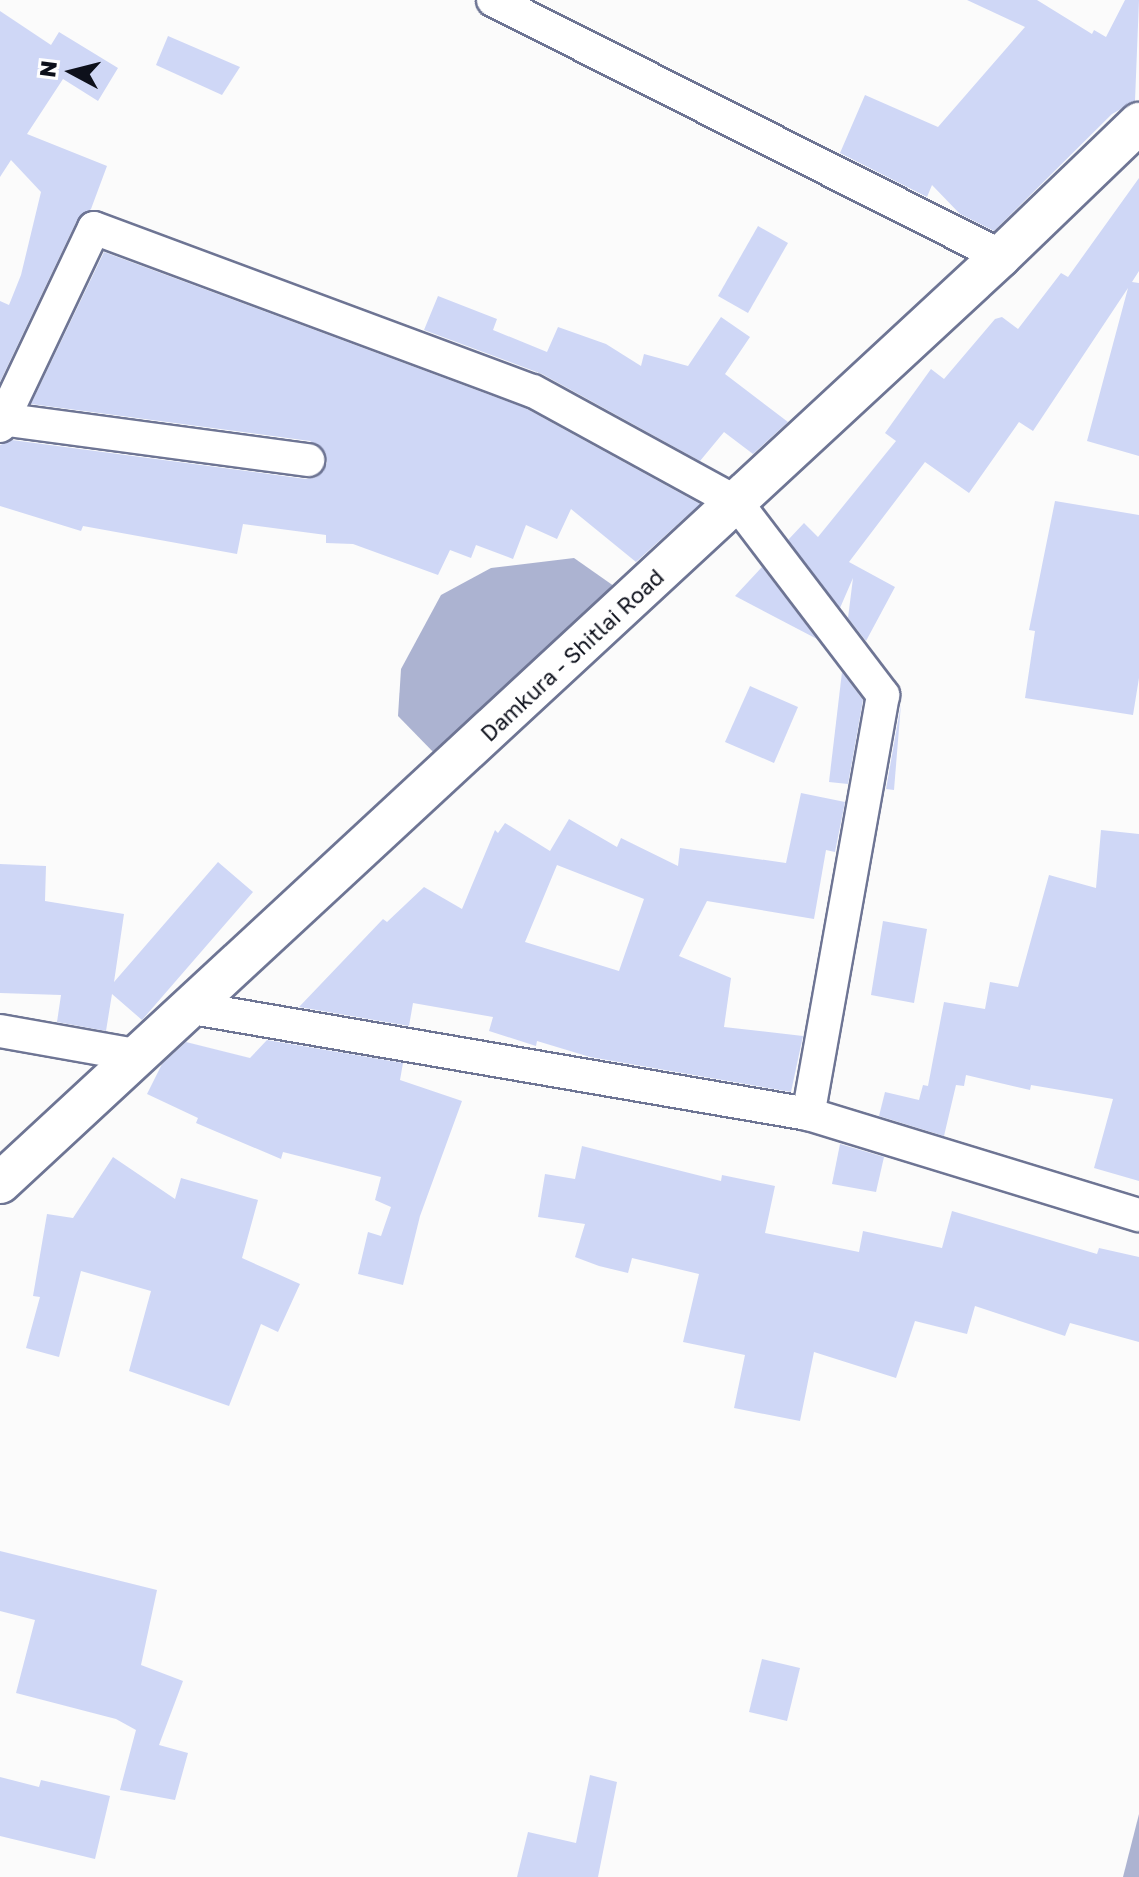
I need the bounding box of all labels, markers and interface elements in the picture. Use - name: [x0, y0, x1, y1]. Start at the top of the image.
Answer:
- north arrow: [32, 32, 112, 112]
- text: N: [33, 59, 62, 79]
- street label: Damkura - Shitlai Road: [475, 563, 669, 747]

